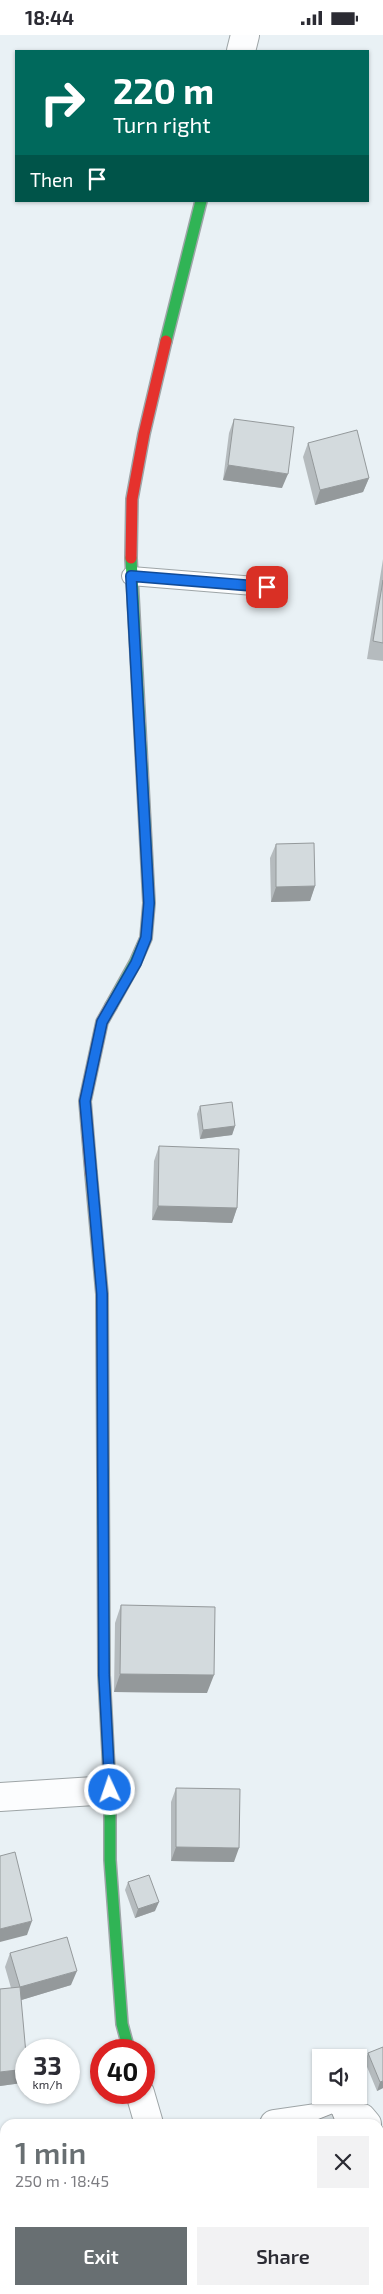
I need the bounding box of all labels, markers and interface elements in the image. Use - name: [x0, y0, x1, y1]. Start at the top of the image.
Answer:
- text: 18:44: [25, 6, 74, 29]
- text: 220 m: [113, 69, 214, 111]
- icon: right: [30, 70, 95, 135]
- text: Turn right: [113, 111, 211, 137]
- icon: arrive: [83, 165, 111, 193]
- text: Then: [30, 168, 73, 191]
- pin: [246, 566, 288, 608]
- icon: arrive: [253, 573, 281, 601]
- position arrow: [83, 1763, 135, 1815]
- speed limit sign: 40: [90, 2039, 155, 2104]
- map controls: [312, 2049, 367, 2104]
- button: sound: [312, 2049, 367, 2104]
- text: 33: [33, 2050, 62, 2080]
- text: km/h: [33, 2077, 62, 2091]
- text: 1 min: [15, 2134, 86, 2170]
- button: close: [317, 2136, 369, 2188]
- text: 250 m · 18:45: [15, 2171, 109, 2190]
- button: Exit: [15, 2227, 187, 2285]
- button: Share: [197, 2227, 369, 2285]

